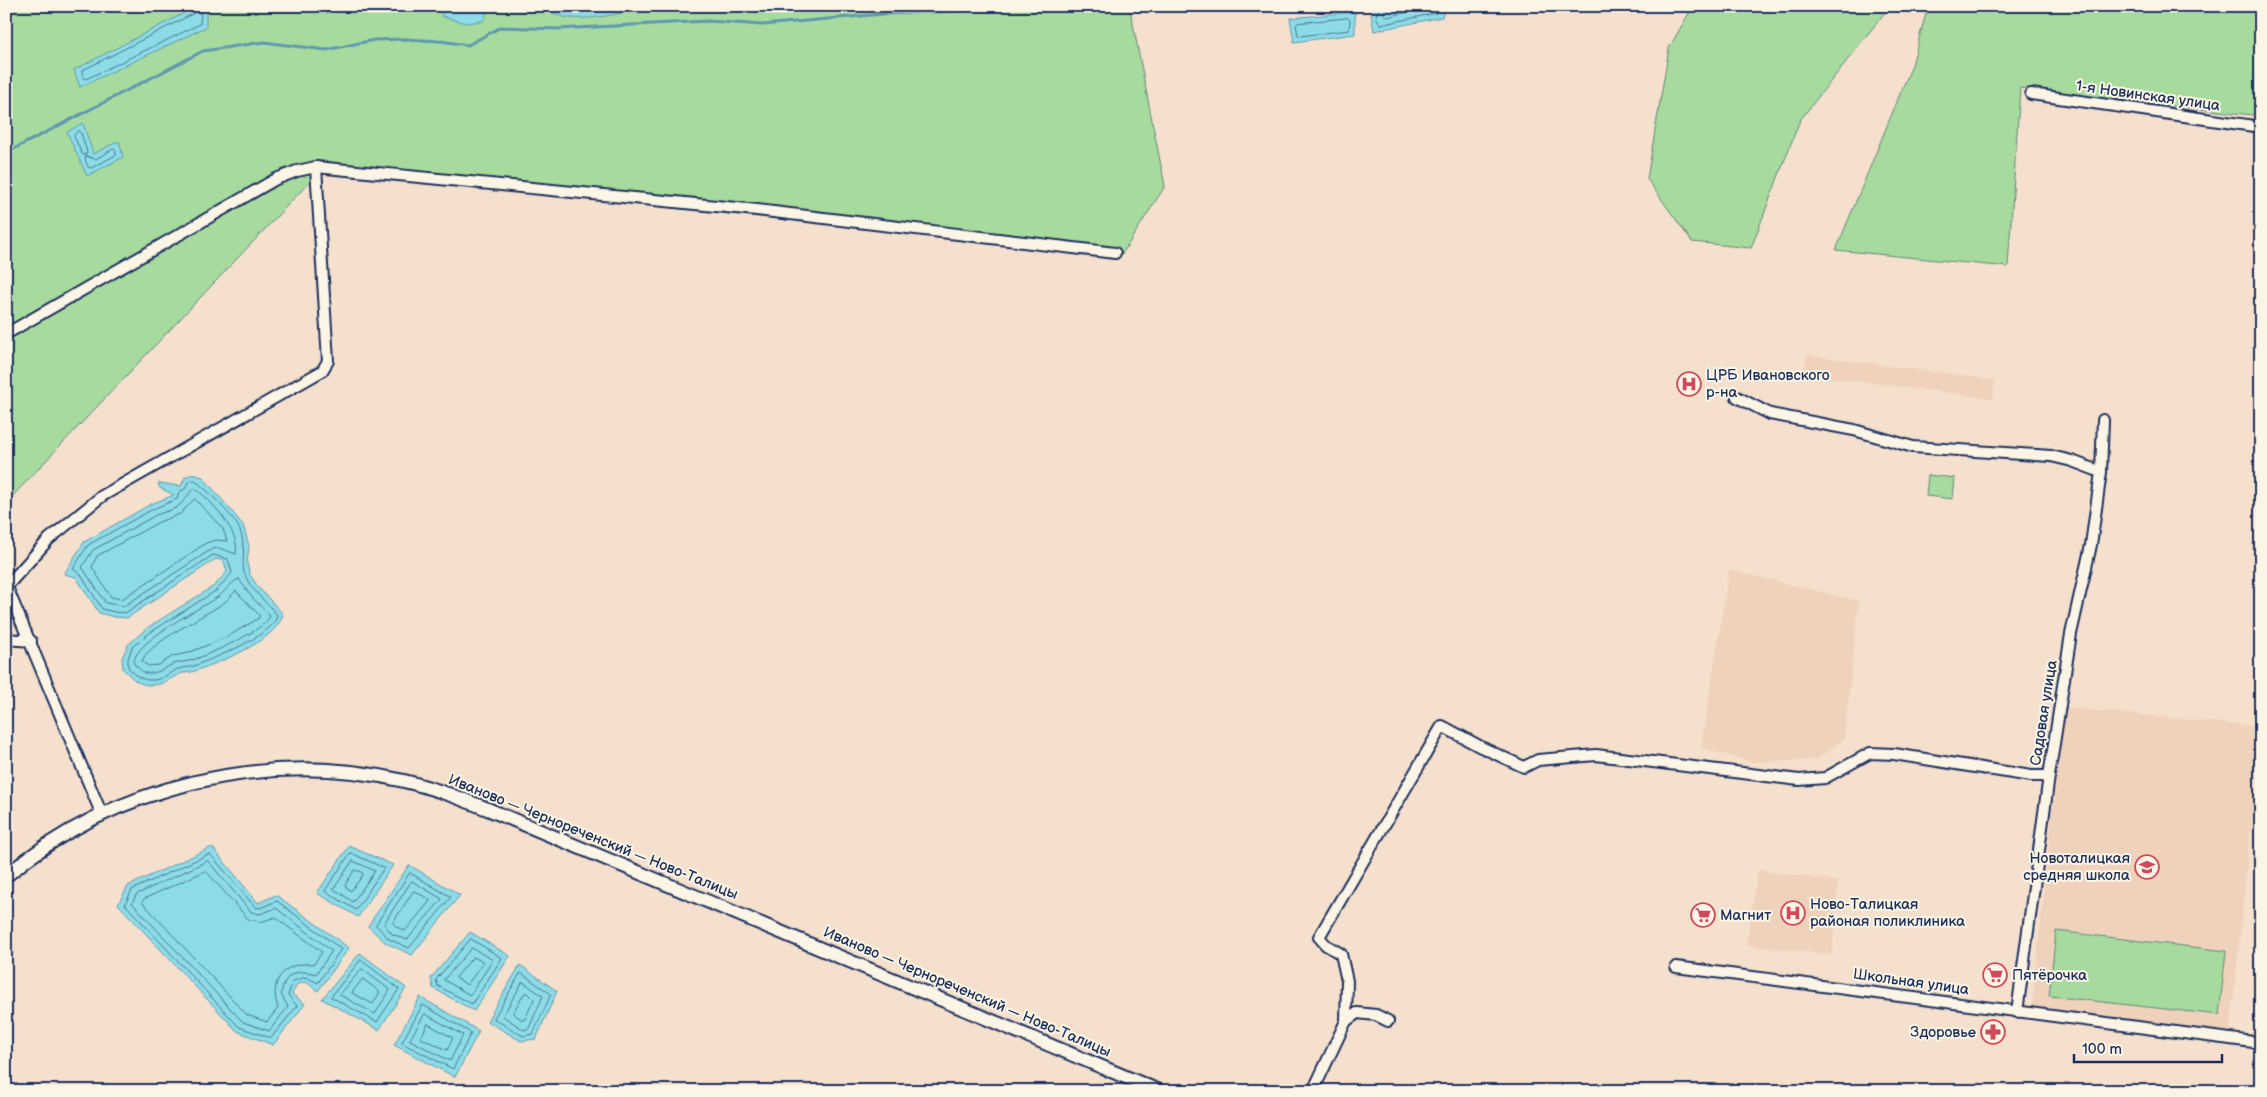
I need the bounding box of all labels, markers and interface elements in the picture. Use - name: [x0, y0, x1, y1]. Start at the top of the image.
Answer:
- street label: 1-я Новинская улица: [2075, 76, 2221, 116]
- place label: ЦРБ Ивановского р-на: [1706, 366, 1830, 402]
- hospital icon: ЦРБ Ивановского р-на: [1676, 371, 1702, 397]
- street label: Садовая улица: [2026, 659, 2062, 767]
- street label: Иваново — Чернореченский — Ново-Талицы: [445, 770, 741, 904]
- place label: Новоталицкая средняя школа: [2023, 849, 2130, 885]
- school or university icon: Новоталицкая средняя школа: [2134, 854, 2160, 880]
- place label: Ново-Талицкая районая поликлиника: [1810, 895, 1965, 931]
- hospital icon: Ново-Талицкая районая поликлиника: [1780, 900, 1806, 926]
- supermarket icon: Магнит: [1690, 902, 1716, 928]
- place label: Магнит: [1720, 906, 1771, 925]
- street label: Иваново — Чернореченский — Ново-Талицы: [820, 923, 1114, 1061]
- supermarket icon: Пятёрочка: [1982, 962, 2008, 988]
- street label: Школьная улица: [1852, 964, 1970, 1000]
- place label: Пятёрочка: [2012, 966, 2087, 985]
- pharmacy icon: Здоровье: [1980, 1019, 2006, 1045]
- place label: Здоровье: [1910, 1023, 1976, 1042]
- scale bar: [2074, 1032, 2222, 1064]
- text: 100 m: [2082, 1040, 2122, 1059]

